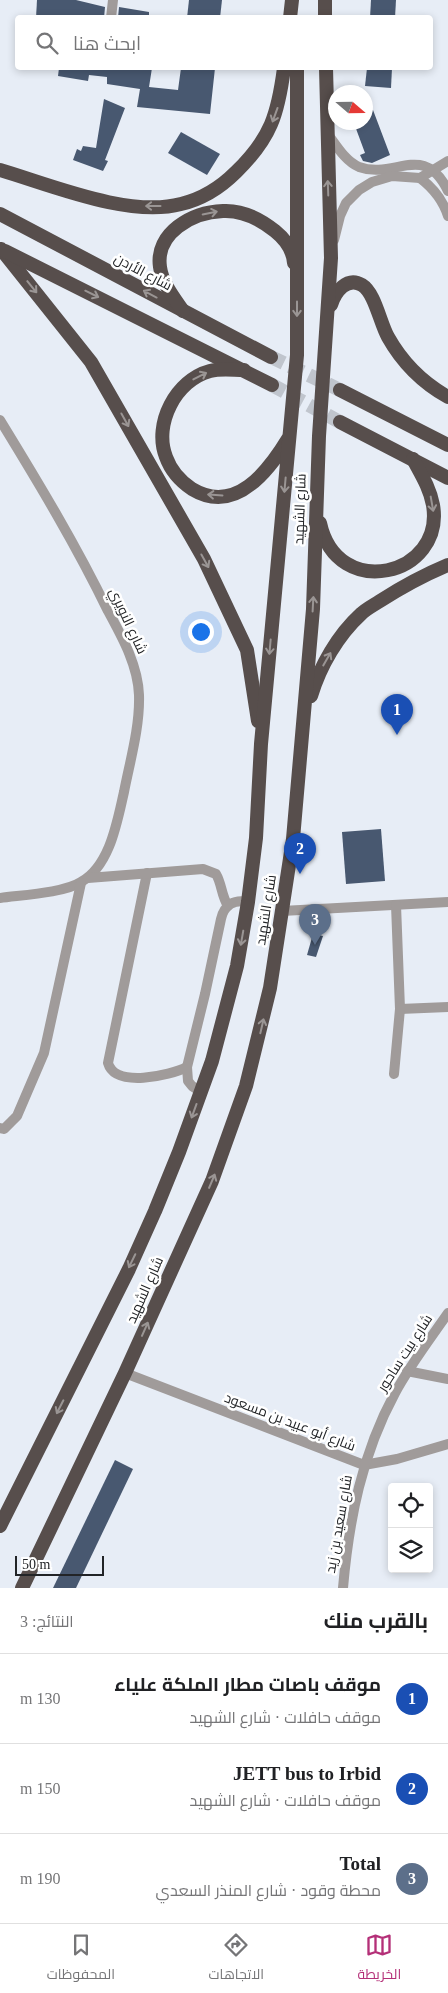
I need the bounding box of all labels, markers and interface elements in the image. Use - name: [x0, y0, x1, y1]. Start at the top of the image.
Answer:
- search box: [15, 15, 433, 70]
- icon: search: [33, 29, 61, 57]
- text: ابحث هنا: [73, 33, 141, 54]
- north arrow: [328, 85, 373, 130]
- one-way arrow: [270, 107, 279, 122]
- one-way arrow: [324, 180, 333, 196]
- one-way arrow: [145, 201, 161, 211]
- one-way arrow: [202, 207, 218, 217]
- street label: شارع الأردن: [111, 251, 174, 294]
- one-way arrow: [27, 280, 38, 293]
- one-way arrow: [143, 289, 158, 298]
- one-way arrow: [84, 290, 99, 299]
- one-way arrow: [292, 300, 302, 316]
- one-way arrow: [192, 371, 207, 381]
- one-way arrow: [121, 412, 130, 427]
- street label: شارع الشهيد: [291, 473, 310, 545]
- one-way arrow: [281, 477, 290, 493]
- one-way arrow: [207, 491, 223, 500]
- one-way arrow: [428, 495, 438, 511]
- one-way arrow: [200, 554, 210, 569]
- street label: شارع النويري: [103, 586, 150, 658]
- one-way arrow: [309, 596, 318, 612]
- your location: [188, 619, 214, 645]
- one-way arrow: [266, 639, 275, 655]
- one-way arrow: [323, 653, 333, 667]
- pin: 1: [381, 694, 413, 735]
- pin: 2: [284, 833, 316, 874]
- street label: شارع الشهيد: [253, 874, 280, 946]
- pin: 3: [299, 904, 331, 945]
- one-way arrow: [237, 930, 247, 946]
- one-way arrow: [258, 1019, 267, 1035]
- one-way arrow: [189, 1103, 198, 1118]
- one-way arrow: [208, 1174, 217, 1189]
- street label: شارع الشهيد: [124, 1254, 167, 1326]
- one-way arrow: [127, 1254, 137, 1269]
- street label: شارع بيت ساحور: [374, 1312, 436, 1396]
- one-way arrow: [141, 1322, 150, 1337]
- street label: شارع أبو عبيد بن مسعود: [222, 1388, 358, 1455]
- one-way arrow: [55, 1399, 64, 1414]
- street label: شارع سعيد بن زيد: [323, 1474, 356, 1574]
- map controls: [388, 1483, 433, 1573]
- button: locate: [388, 1483, 433, 1528]
- button: layers: [388, 1528, 433, 1573]
- scale bar: [15, 1553, 104, 1576]
- text: 50 m: [22, 1557, 50, 1572]
- text: بالقرب منك: [324, 1609, 428, 1633]
- text: النتائج: 3: [20, 1613, 74, 1630]
- text: موقف باصات مطار الملكة علياء: [114, 1674, 381, 1695]
- text: 130 m: [20, 1690, 60, 1707]
- text: 1: [408, 1690, 416, 1707]
- text: موقف حافلات · شارع الشهيد: [190, 1709, 381, 1726]
- text: JETT bus to Irbid: [233, 1763, 381, 1784]
- text: 150 m: [20, 1780, 60, 1797]
- text: 2: [408, 1780, 416, 1797]
- text: موقف حافلات · شارع الشهيد: [190, 1792, 381, 1809]
- text: Total: [339, 1853, 381, 1874]
- text: 190 m: [20, 1870, 60, 1887]
- text: 3: [408, 1870, 416, 1887]
- text: محطة وقود · شارع المنذر السعدي: [156, 1882, 381, 1899]
- tab: المحفوظات: [47, 1931, 115, 1987]
- tab: الاتجاهات: [209, 1931, 264, 1987]
- tab: الخريطة: [358, 1931, 401, 1987]

